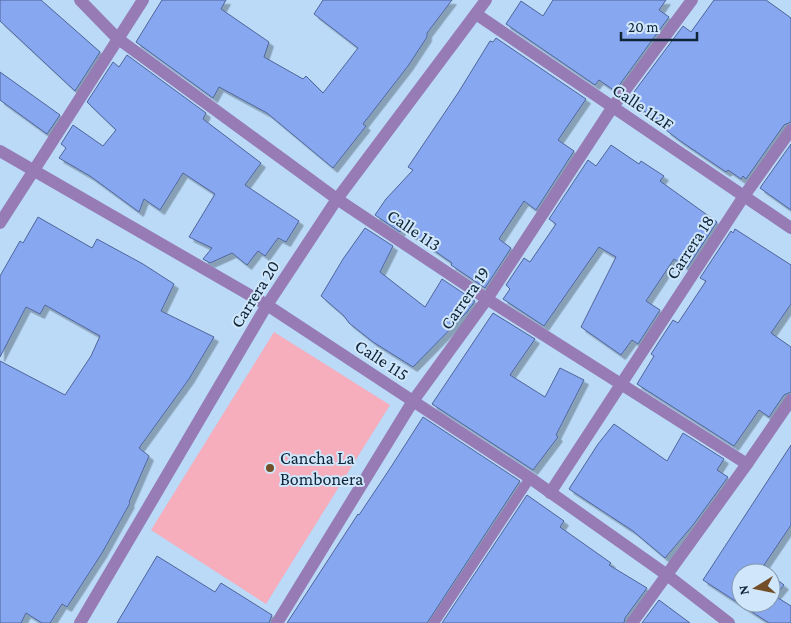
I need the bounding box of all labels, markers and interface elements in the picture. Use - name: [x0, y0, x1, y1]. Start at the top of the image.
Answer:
- scale bar: [621, 10, 697, 42]
- text: 20 m: [628, 19, 659, 35]
- street label: Calle 112F: [609, 79, 677, 135]
- street label: Calle 113: [383, 205, 445, 255]
- street label: Carrera 18: [662, 211, 718, 283]
- street label: Carrera 20: [226, 257, 284, 331]
- street label: Carrera 19: [436, 263, 494, 333]
- street label: Calle 115: [351, 335, 413, 385]
- place label: Cancha La Bombonera: [280, 448, 363, 489]
- marker: Cancha La Bombonera: [264, 462, 276, 474]
- north arrow: [731, 563, 781, 613]
- text: N: [734, 584, 752, 596]

